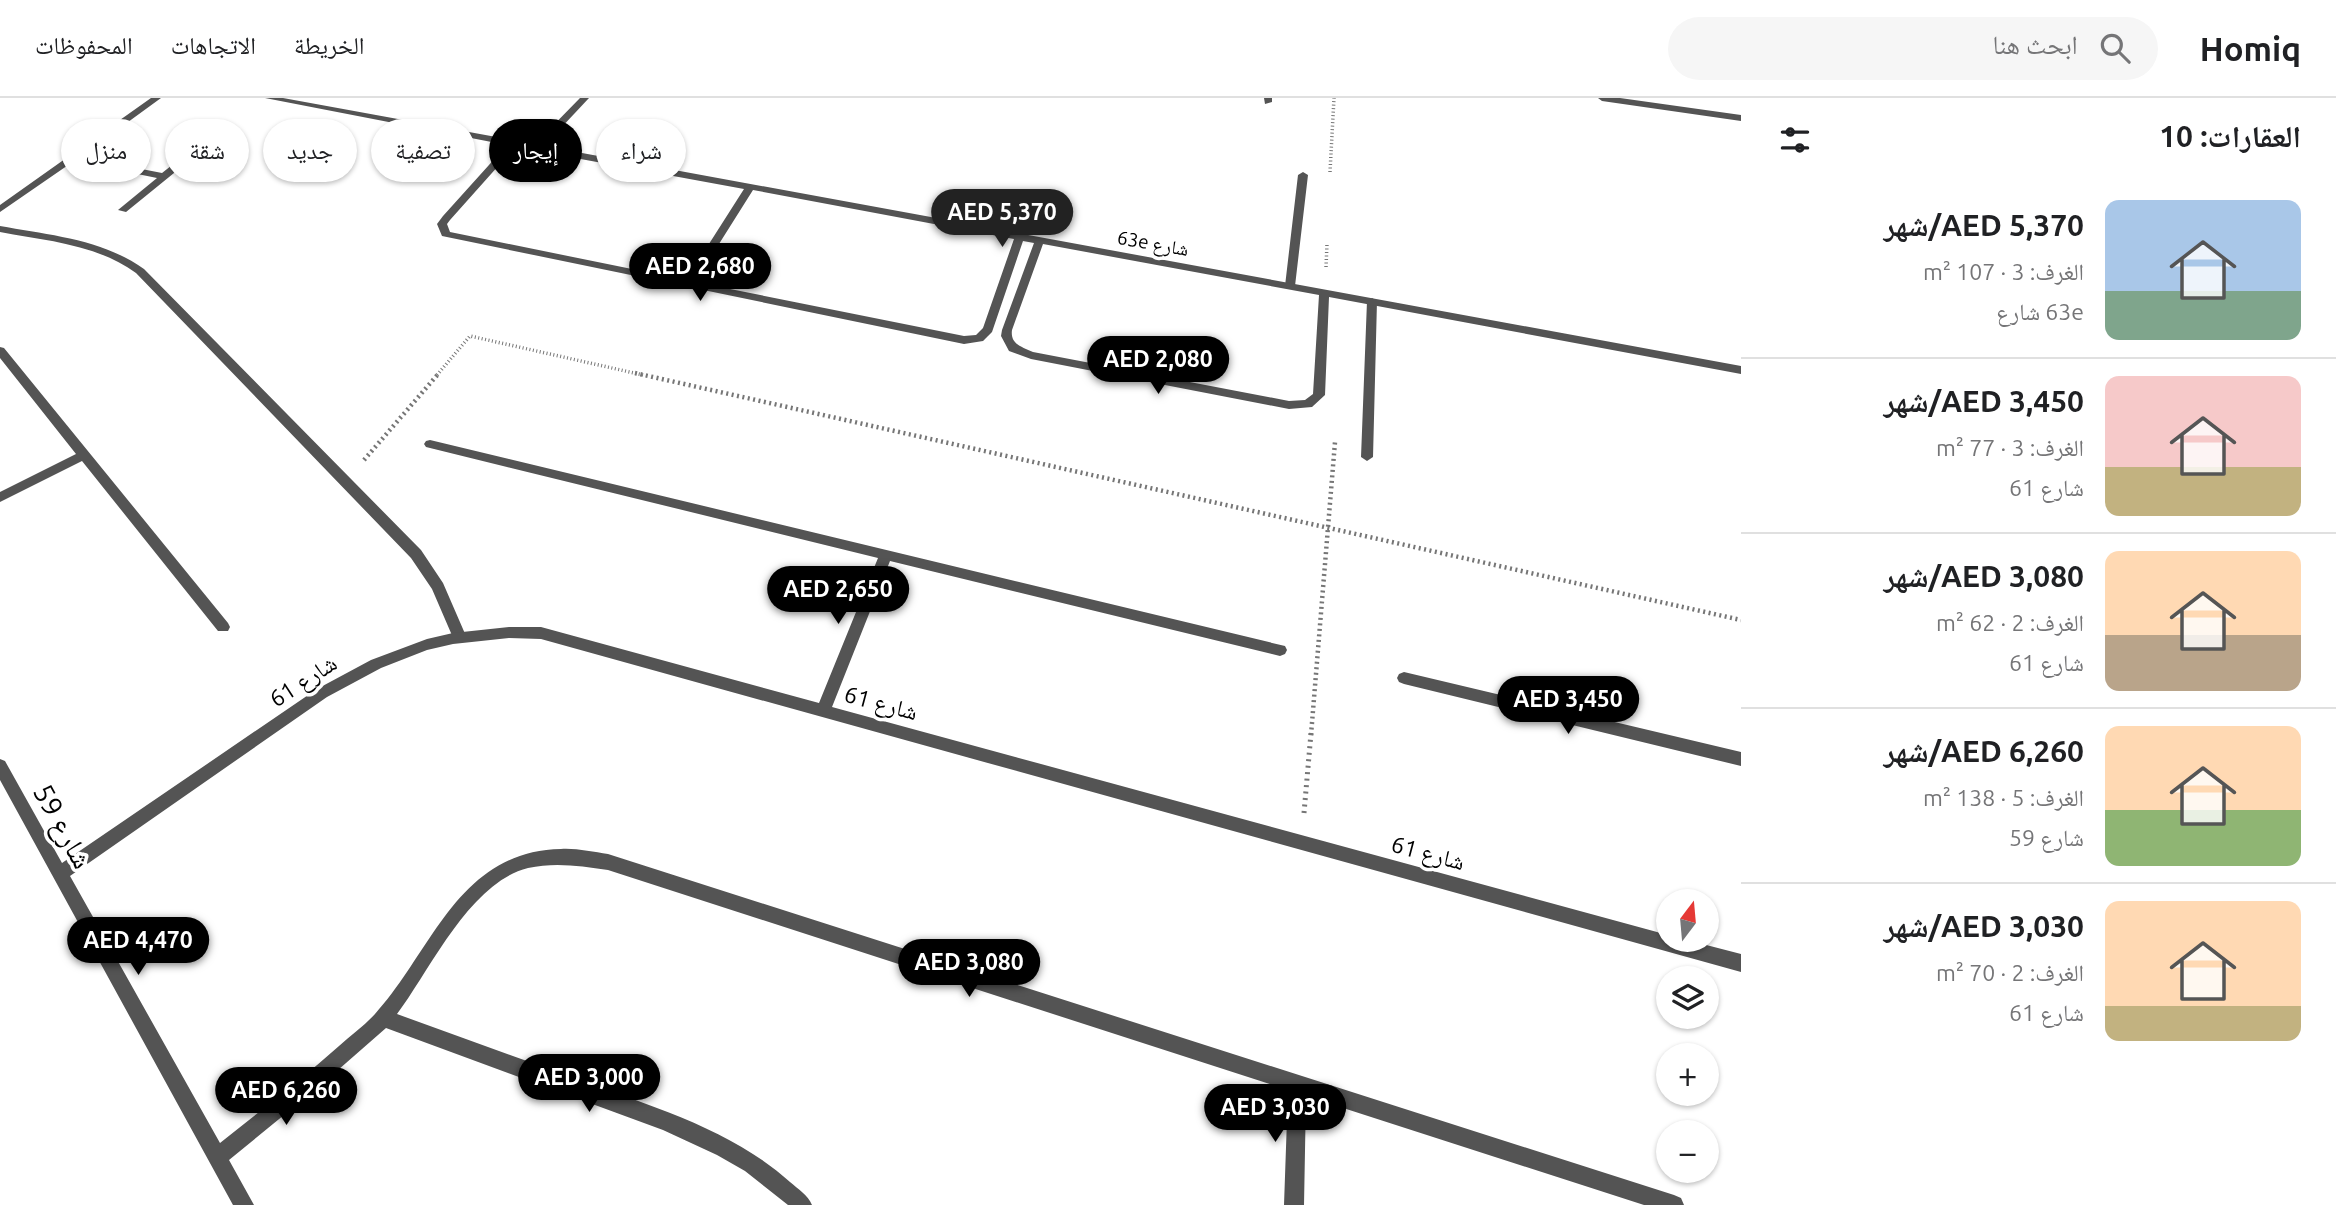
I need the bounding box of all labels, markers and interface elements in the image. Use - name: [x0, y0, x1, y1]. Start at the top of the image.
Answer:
- search box: [1668, 17, 2158, 80]
- icon: search: [2096, 29, 2134, 67]
- text: ابحث هنا: [1993, 30, 2078, 59]
- text: Homiq: [2200, 30, 2301, 67]
- text: المحفوظات: [35, 32, 133, 59]
- text: الاتجاهات: [171, 32, 256, 59]
- text: الخريطة: [294, 32, 365, 59]
- chip: منزل: [61, 119, 151, 182]
- chip: شقة: [165, 119, 249, 182]
- chip: جديد: [263, 119, 357, 182]
- chip: تصفية: [371, 119, 475, 182]
- chip: إيجار: [489, 119, 582, 182]
- chip: شراء: [596, 119, 686, 182]
- text: العقارات: 10: [2159, 119, 2301, 153]
- icon: filters: [1776, 121, 1814, 159]
- pin: AED 5,370: [922, 190, 1082, 249]
- text: AED 5,370: [947, 199, 1057, 224]
- text: AED 5,370/شهر: [1884, 208, 2084, 242]
- street label: 63e شارع: [1115, 226, 1191, 261]
- icon: home: [2161, 228, 2245, 312]
- pin: AED 2,680: [620, 244, 780, 303]
- text: AED 2,680: [645, 253, 755, 278]
- text: الغرف: 3 · 107 m²: [1923, 259, 2084, 284]
- text: 63e شارع: [1996, 299, 2084, 324]
- pin: AED 2,080: [1078, 336, 1238, 396]
- text: AED 2,080: [1103, 346, 1213, 371]
- text: AED 3,450/شهر: [1884, 384, 2084, 418]
- icon: home: [2161, 404, 2245, 488]
- text: الغرف: 3 · 77 m²: [1936, 435, 2084, 460]
- text: شارع 61: [2009, 475, 2084, 500]
- text: AED 3,080/شهر: [1884, 559, 2084, 593]
- pin: AED 2,650: [758, 566, 918, 626]
- text: AED 2,650: [783, 576, 893, 601]
- icon: home: [2161, 579, 2245, 663]
- text: الغرف: 2 · 62 m²: [1936, 610, 2084, 635]
- street label: شارع 61: [264, 650, 343, 714]
- text: شارع 61: [2009, 650, 2084, 675]
- pin: AED 3,450: [1488, 676, 1648, 736]
- street label: شارع 61: [841, 681, 921, 727]
- text: AED 3,450: [1513, 686, 1623, 711]
- text: AED 6,260/شهر: [1884, 734, 2084, 768]
- icon: home: [2161, 754, 2245, 838]
- street label: شارع 59: [25, 778, 99, 875]
- text: الغرف: 5 · 138 m²: [1923, 785, 2084, 810]
- text: شارع 59: [2009, 825, 2084, 850]
- street label: شارع 61: [1388, 831, 1468, 877]
- north arrow: [1656, 889, 1718, 952]
- map controls: [1656, 889, 1719, 1183]
- text: AED 3,030/شهر: [1884, 909, 2084, 943]
- pin: AED 4,470: [58, 918, 218, 977]
- text: AED 4,470: [83, 927, 193, 952]
- icon: home: [2161, 929, 2245, 1013]
- pin: AED 3,080: [889, 940, 1049, 999]
- text: AED 3,080: [914, 949, 1024, 974]
- text: الغرف: 2 · 70 m²: [1936, 960, 2084, 985]
- button: layers: [1656, 966, 1719, 1029]
- text: شارع 61: [2009, 1000, 2084, 1025]
- button: +: [1656, 1043, 1719, 1106]
- pin: AED 3,000: [509, 1054, 669, 1114]
- text: AED 3,000: [534, 1064, 644, 1089]
- pin: AED 6,260: [206, 1068, 366, 1127]
- text: AED 6,260: [231, 1077, 341, 1102]
- pin: AED 3,030: [1195, 1084, 1355, 1144]
- text: AED 3,030: [1220, 1094, 1330, 1119]
- button: −: [1656, 1120, 1719, 1183]

